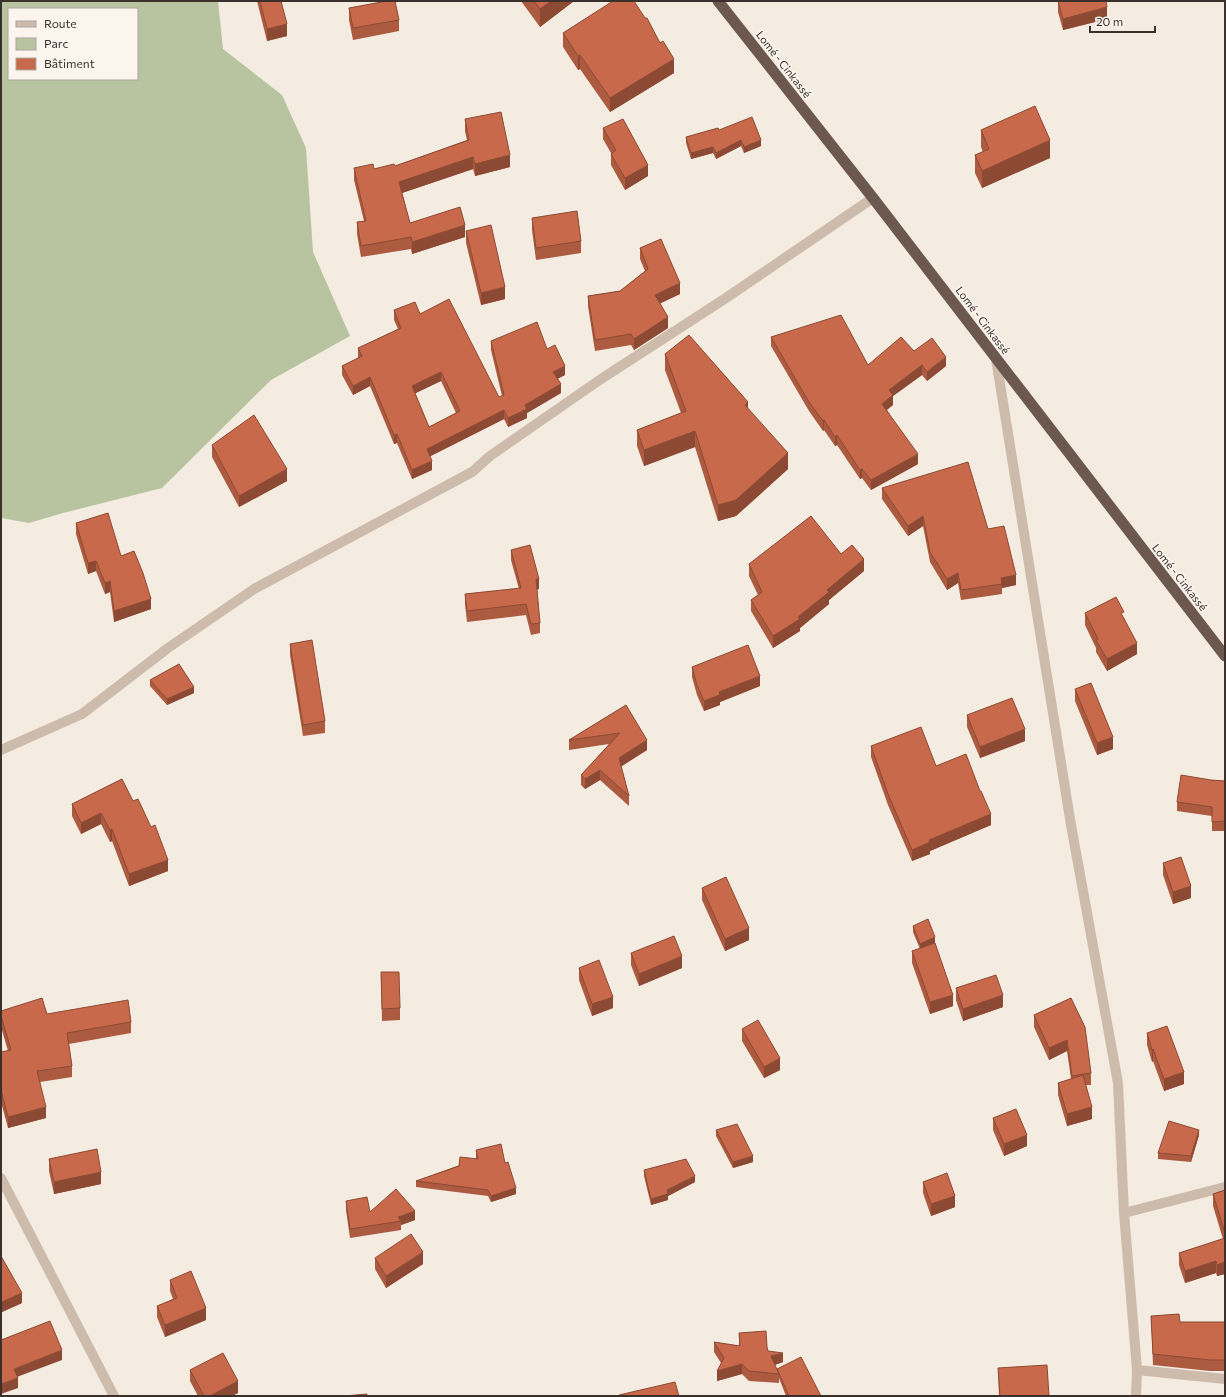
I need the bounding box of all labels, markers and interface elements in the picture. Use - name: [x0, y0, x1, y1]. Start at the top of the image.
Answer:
- legend: [8, 8, 138, 80]
- scale bar: [1090, 8, 1155, 34]
- text: 20 m: [1096, 14, 1123, 28]
- text: Route: [44, 16, 77, 30]
- street label: Lomé - Cinkassé: [754, 28, 814, 100]
- text: Parc: [44, 36, 68, 50]
- text: Bâtiment: [44, 56, 95, 70]
- street label: Lomé - Cinkassé: [953, 284, 1013, 357]
- street label: Lomé - Cinkassé: [1150, 541, 1210, 613]

